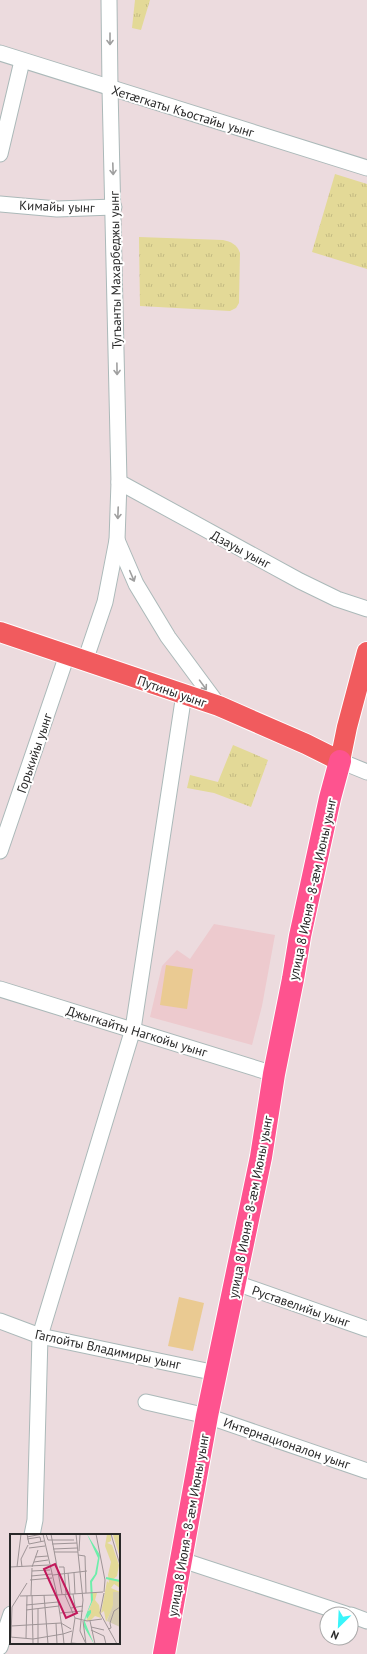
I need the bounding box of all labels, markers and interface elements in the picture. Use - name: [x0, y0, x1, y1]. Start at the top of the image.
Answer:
- one-way arrow: [106, 32, 114, 45]
- street label: Хетæгкаты Къостайы уынг: [109, 82, 256, 141]
- one-way arrow: [109, 162, 116, 175]
- street label: Тугъанты Махарбеджы уынг: [106, 191, 125, 349]
- street label: Кимайы уынг: [19, 197, 95, 216]
- one-way arrow: [113, 362, 121, 375]
- one-way arrow: [114, 506, 122, 519]
- street label: Дзауы уынг: [208, 527, 274, 572]
- one-way arrow: [129, 569, 136, 581]
- street label: Путины уынг: [135, 672, 209, 711]
- one-way arrow: [199, 679, 207, 690]
- street label: Горькийы уынг: [13, 711, 56, 795]
- street label: улица 8 Июня - 8-ӕм Июны уынг: [285, 796, 340, 982]
- street label: Джыгкайты Нагкойы уынг: [64, 1002, 209, 1061]
- street label: улица 8 Июня - 8-ӕм Июны уынг: [224, 1114, 277, 1300]
- street label: Руставелийы уынг: [250, 1282, 352, 1331]
- street label: Гаглойты Владимиры уынг: [33, 1326, 183, 1373]
- street label: Интернационалон уынг: [221, 1414, 353, 1473]
- street label: улица 8 Июня - 8-ӕм Июны уынг: [164, 1432, 213, 1618]
- inset map: [10, 1534, 120, 1644]
- north arrow: [319, 1606, 359, 1646]
- text: N: [329, 1627, 341, 1643]

